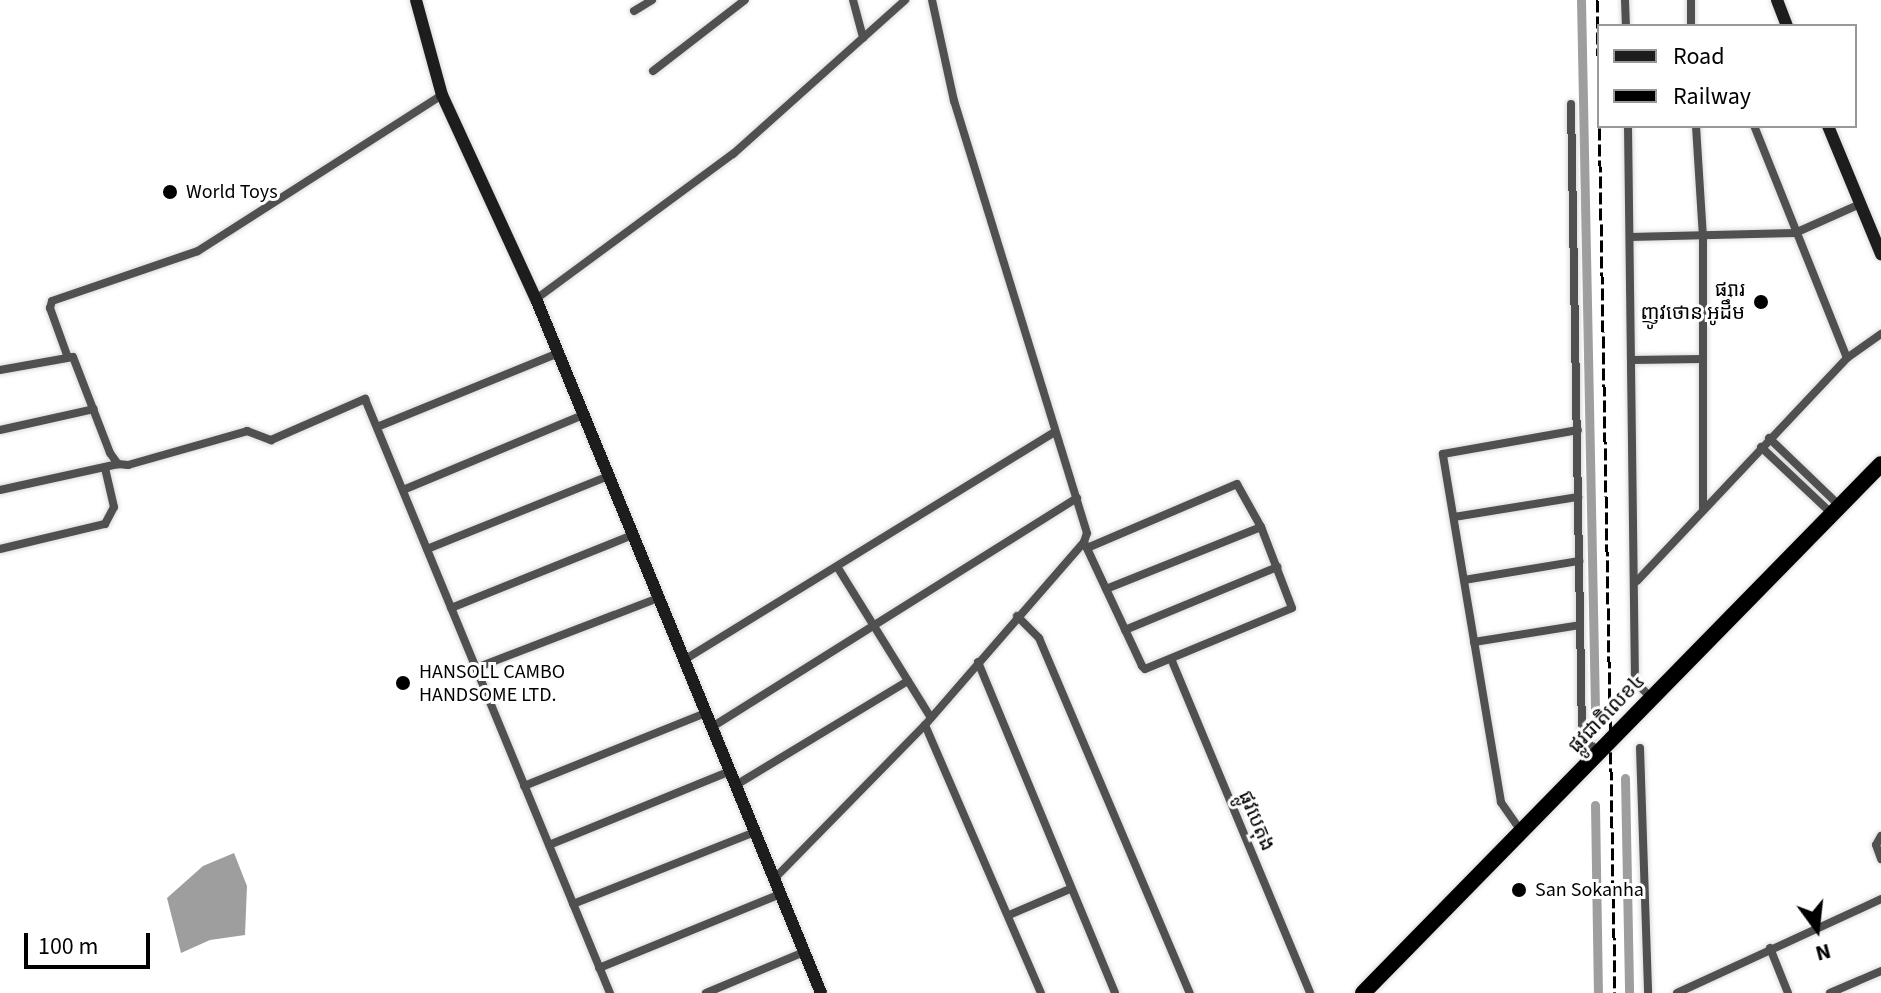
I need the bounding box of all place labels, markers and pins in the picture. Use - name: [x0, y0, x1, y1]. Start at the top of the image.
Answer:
- place label: World Toys: [186, 180, 278, 204]
- marker: World Toys: [161, 183, 179, 201]
- place label: ផ្សារ ញូវថោន អូដឹម: [1640, 278, 1745, 325]
- marker: ផ្សារ ញូវថោន អូដឹម: [1752, 293, 1770, 311]
- place label: HANSOLL CAMBO HANDSOME LTD.: [419, 660, 565, 707]
- marker: HANSOLL CAMBO HANDSOME LTD.: [394, 674, 412, 692]
- place label: San Sokanha: [1535, 878, 1644, 902]
- marker: San Sokanha: [1510, 881, 1528, 899]

